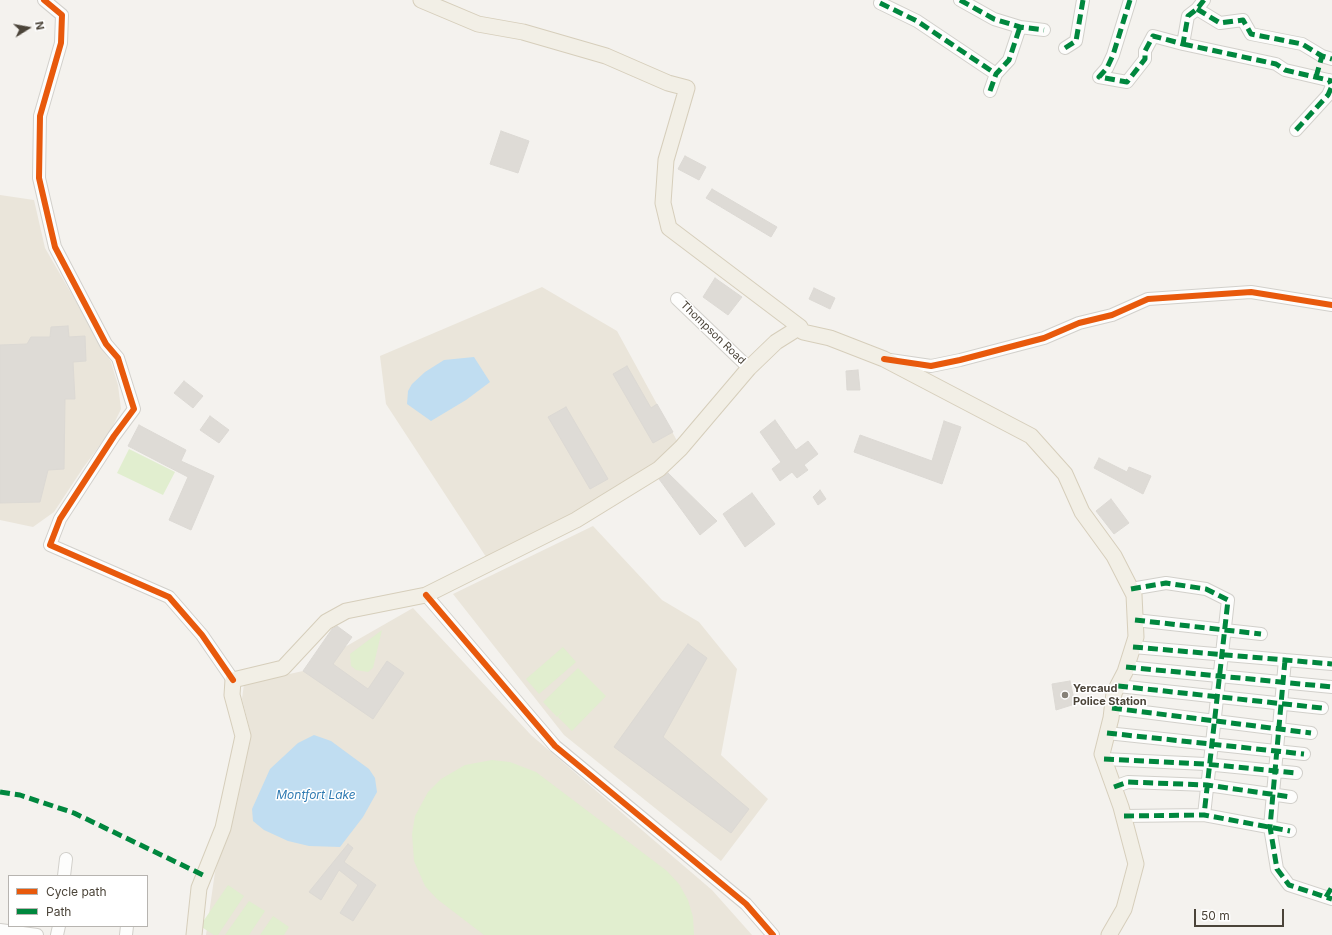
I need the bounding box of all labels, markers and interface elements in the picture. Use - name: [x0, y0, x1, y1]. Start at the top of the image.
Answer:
- north arrow: [8, 8, 48, 48]
- text: N: [32, 20, 47, 31]
- street label: Thompson Road: [678, 299, 748, 367]
- place label: Yercaud Police Station: [1073, 682, 1147, 708]
- marker: Yercaud Police Station: [1060, 690, 1070, 700]
- water label: Montfort Lake: [276, 788, 356, 802]
- legend: [8, 875, 148, 927]
- text: Cycle path: [46, 884, 107, 899]
- scale bar: [1196, 901, 1286, 927]
- text: Path: [46, 904, 71, 919]
- text: 50 m: [1201, 908, 1230, 923]

